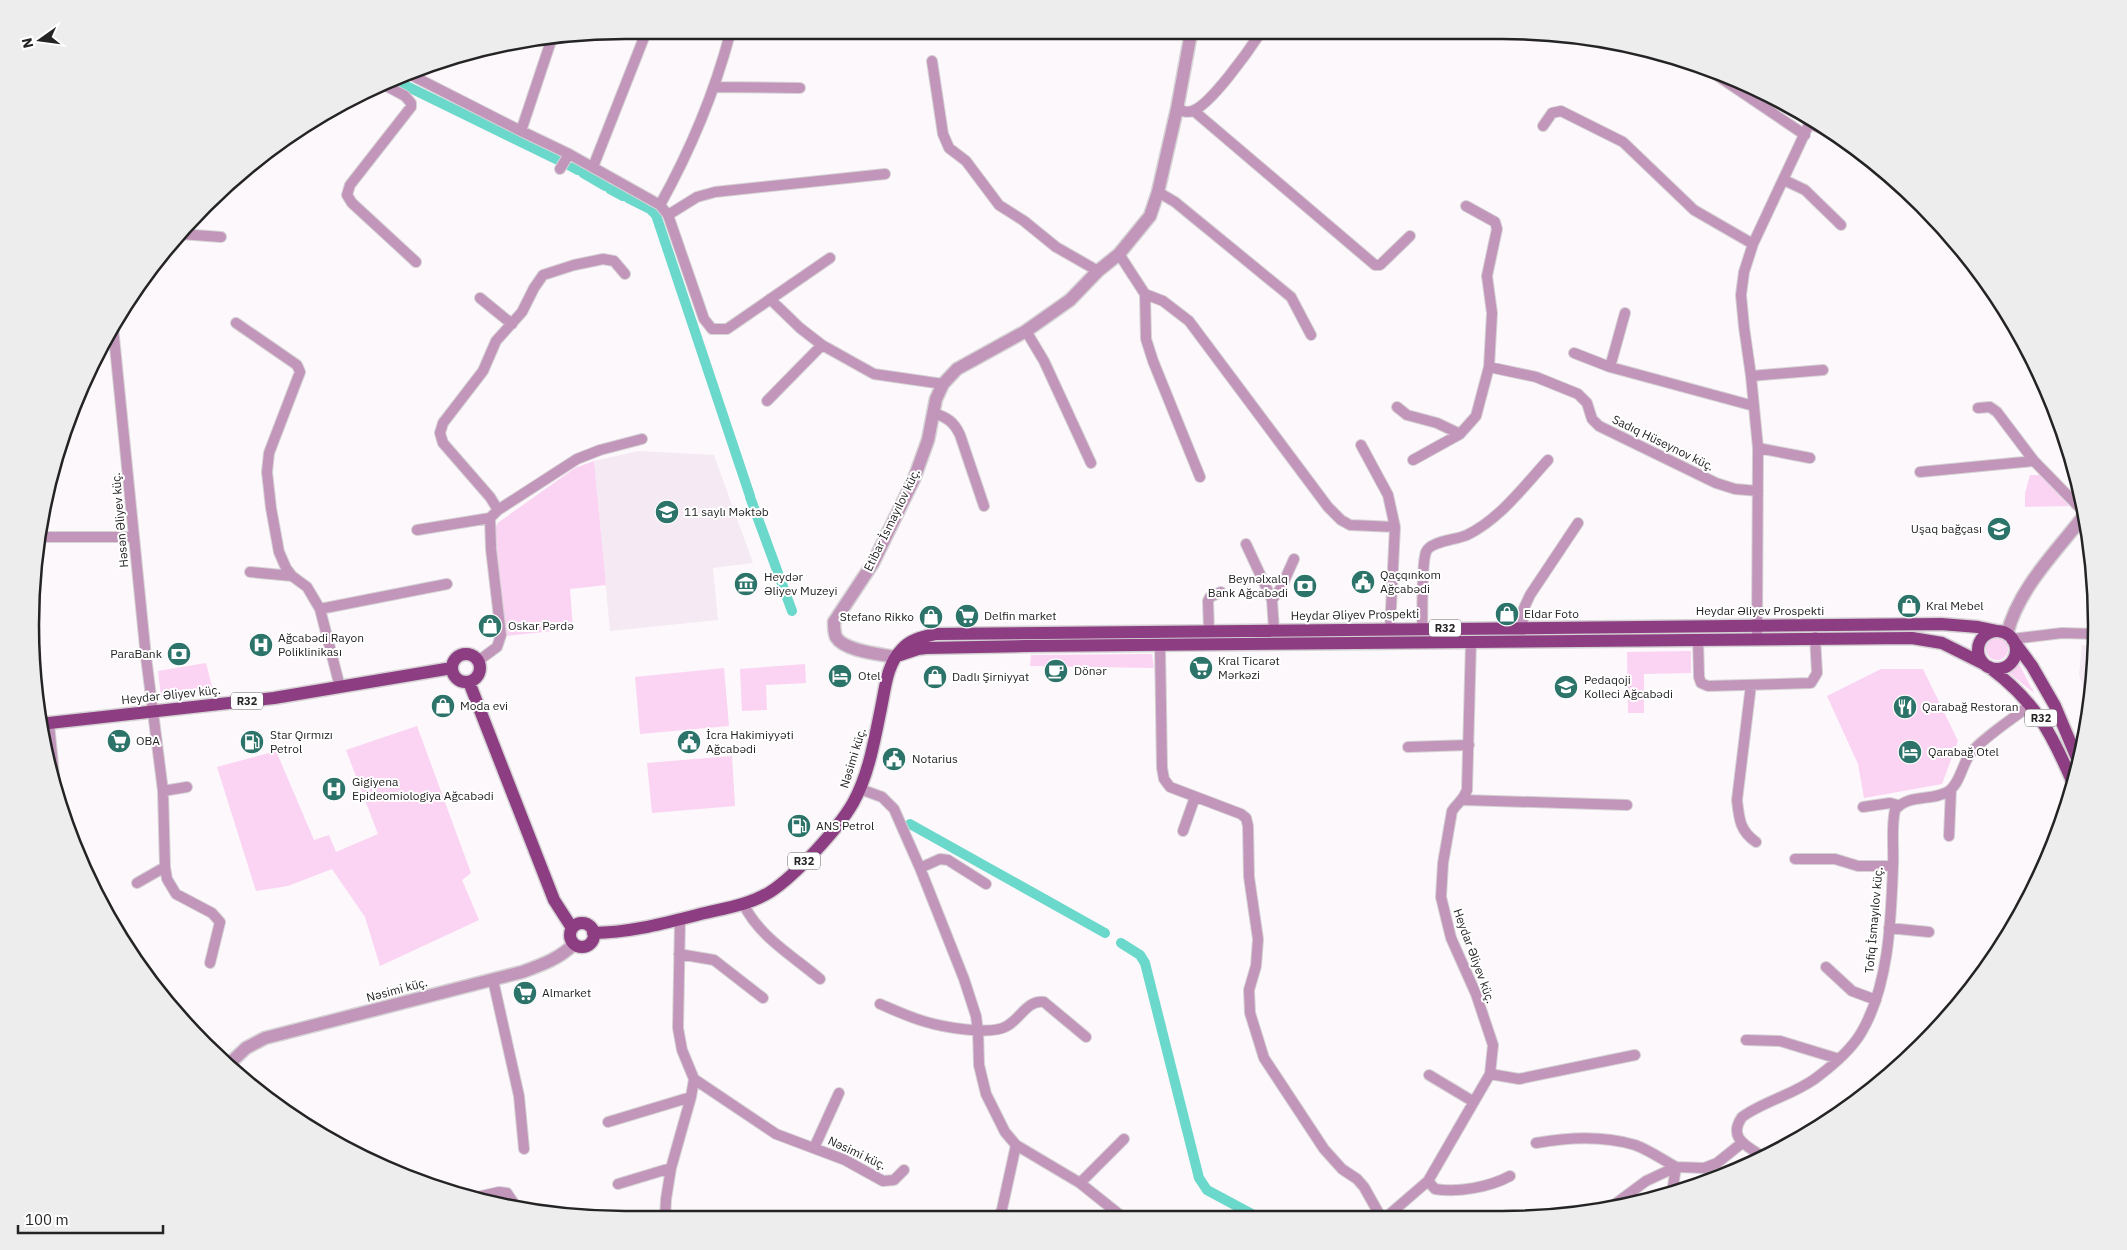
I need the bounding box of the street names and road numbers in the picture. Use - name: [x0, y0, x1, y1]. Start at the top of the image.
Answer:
- street label: Sadıq Hüseynov küç.: [1610, 411, 1717, 474]
- street label: Etibar İsmayılov küç.: [860, 466, 923, 573]
- street label: Həsən Əliyev küç.: [108, 472, 131, 568]
- street label: Heydar Əliyev Prospekti: [1696, 603, 1824, 618]
- street label: Heydar Əliyev Prospekti: [1291, 606, 1419, 623]
- road number: R32: [1429, 620, 1461, 636]
- street label: Heydər Əliyev küç.: [120, 682, 221, 707]
- road number: R32: [231, 692, 263, 709]
- road number: R32: [2025, 710, 2057, 726]
- street label: Nəsimi küç.: [836, 726, 869, 790]
- road number: R32: [788, 852, 820, 869]
- street label: Tofiq İsmayılov küç.: [1861, 866, 1886, 974]
- street label: Heydar Əliyev küç.: [1450, 906, 1499, 1005]
- street label: Nəsimi küç.: [365, 974, 429, 1005]
- street label: Nəsimi küç.: [826, 1133, 889, 1173]

